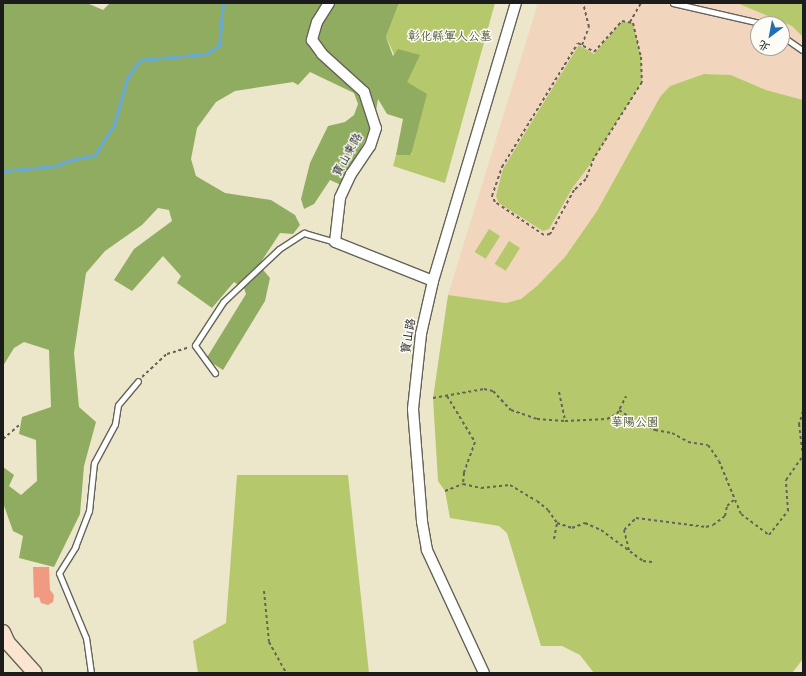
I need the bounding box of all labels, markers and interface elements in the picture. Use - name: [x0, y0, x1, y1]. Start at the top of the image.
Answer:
- north arrow: [750, 16, 790, 56]
- park label: 彰化縣軍人公墓: [408, 30, 492, 44]
- text: 北: [755, 36, 773, 55]
- street label: 寶山東路: [330, 131, 366, 179]
- street label: 寶山路: [399, 317, 419, 355]
- park label: 華陽公園: [611, 416, 659, 430]

